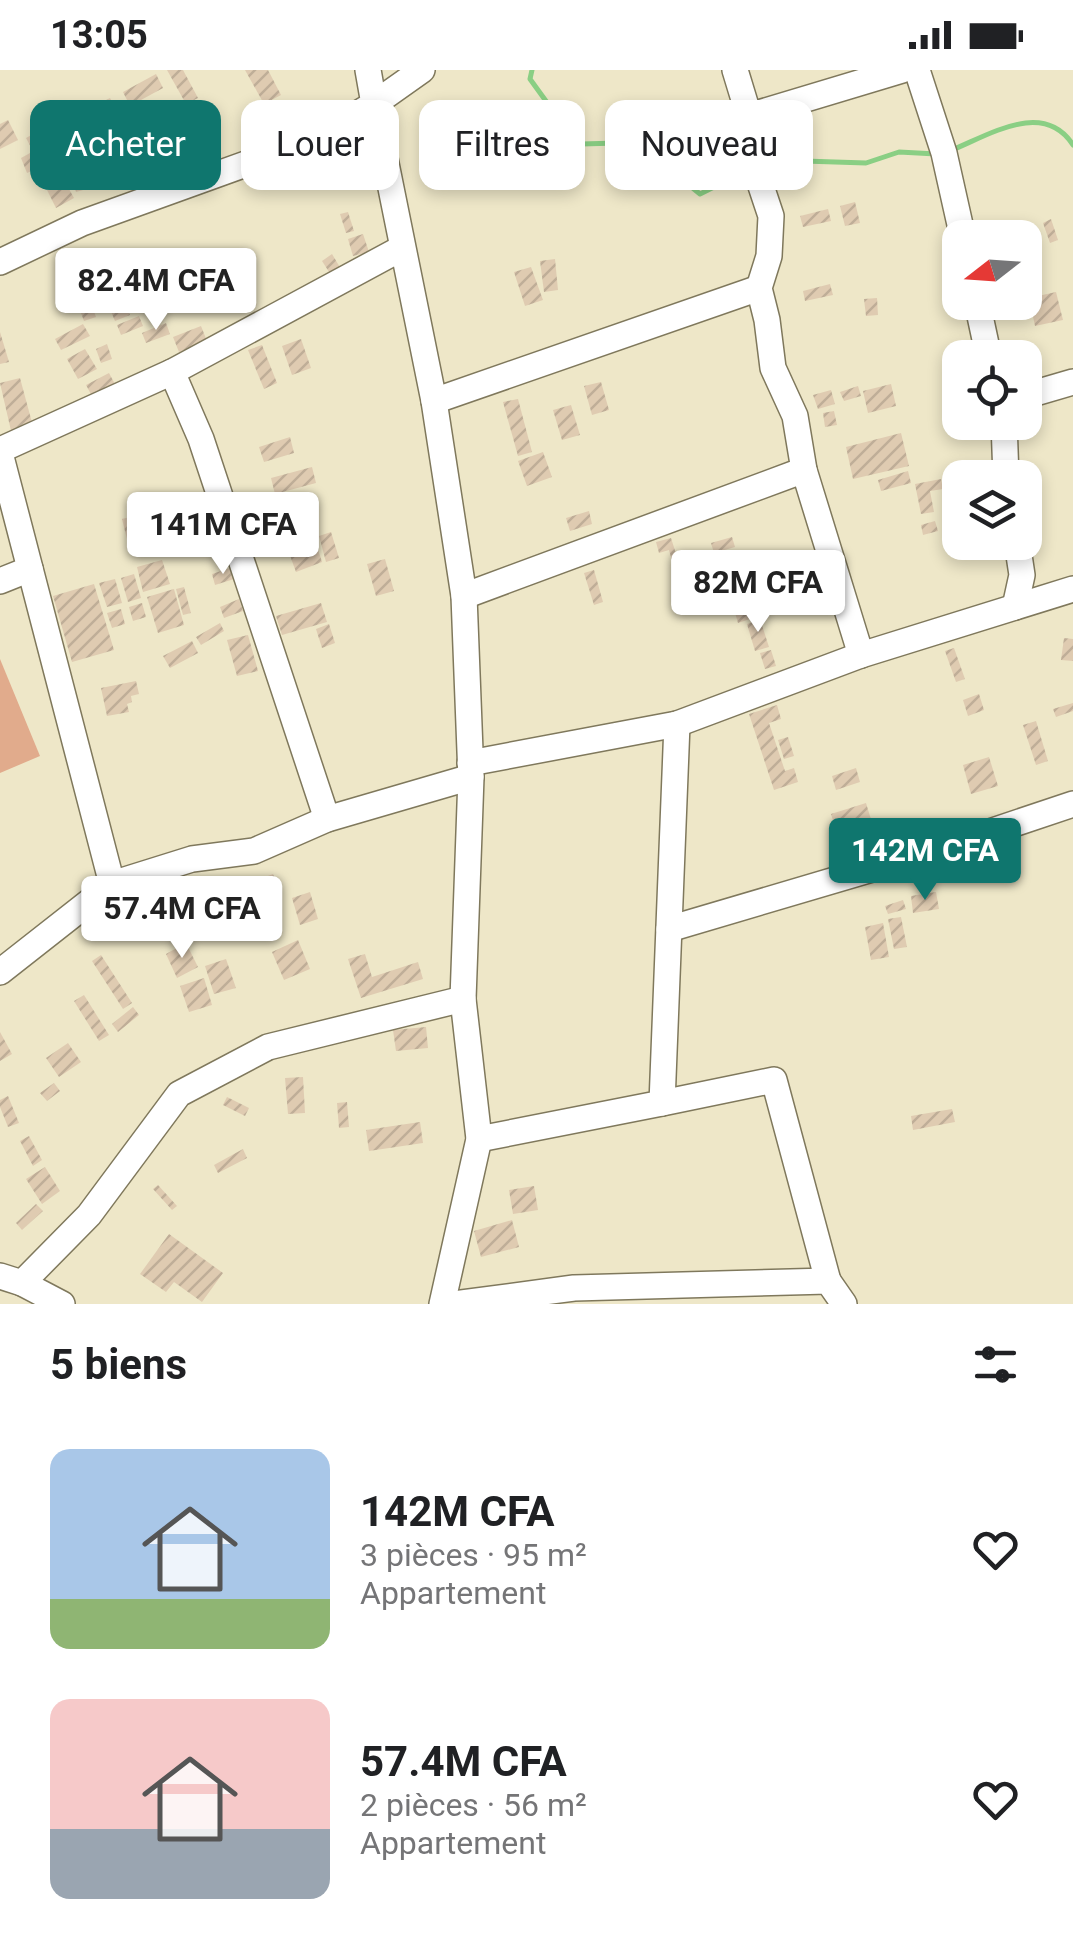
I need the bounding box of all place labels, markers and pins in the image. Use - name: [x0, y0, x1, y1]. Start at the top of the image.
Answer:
- pin: 82.4M CFA: [42, 248, 270, 333]
- pin: 141M CFA: [120, 492, 326, 577]
- pin: 82M CFA: [666, 550, 850, 635]
- pin: 142M CFA: [822, 818, 1028, 903]
- pin: 57.4M CFA: [68, 876, 296, 961]

